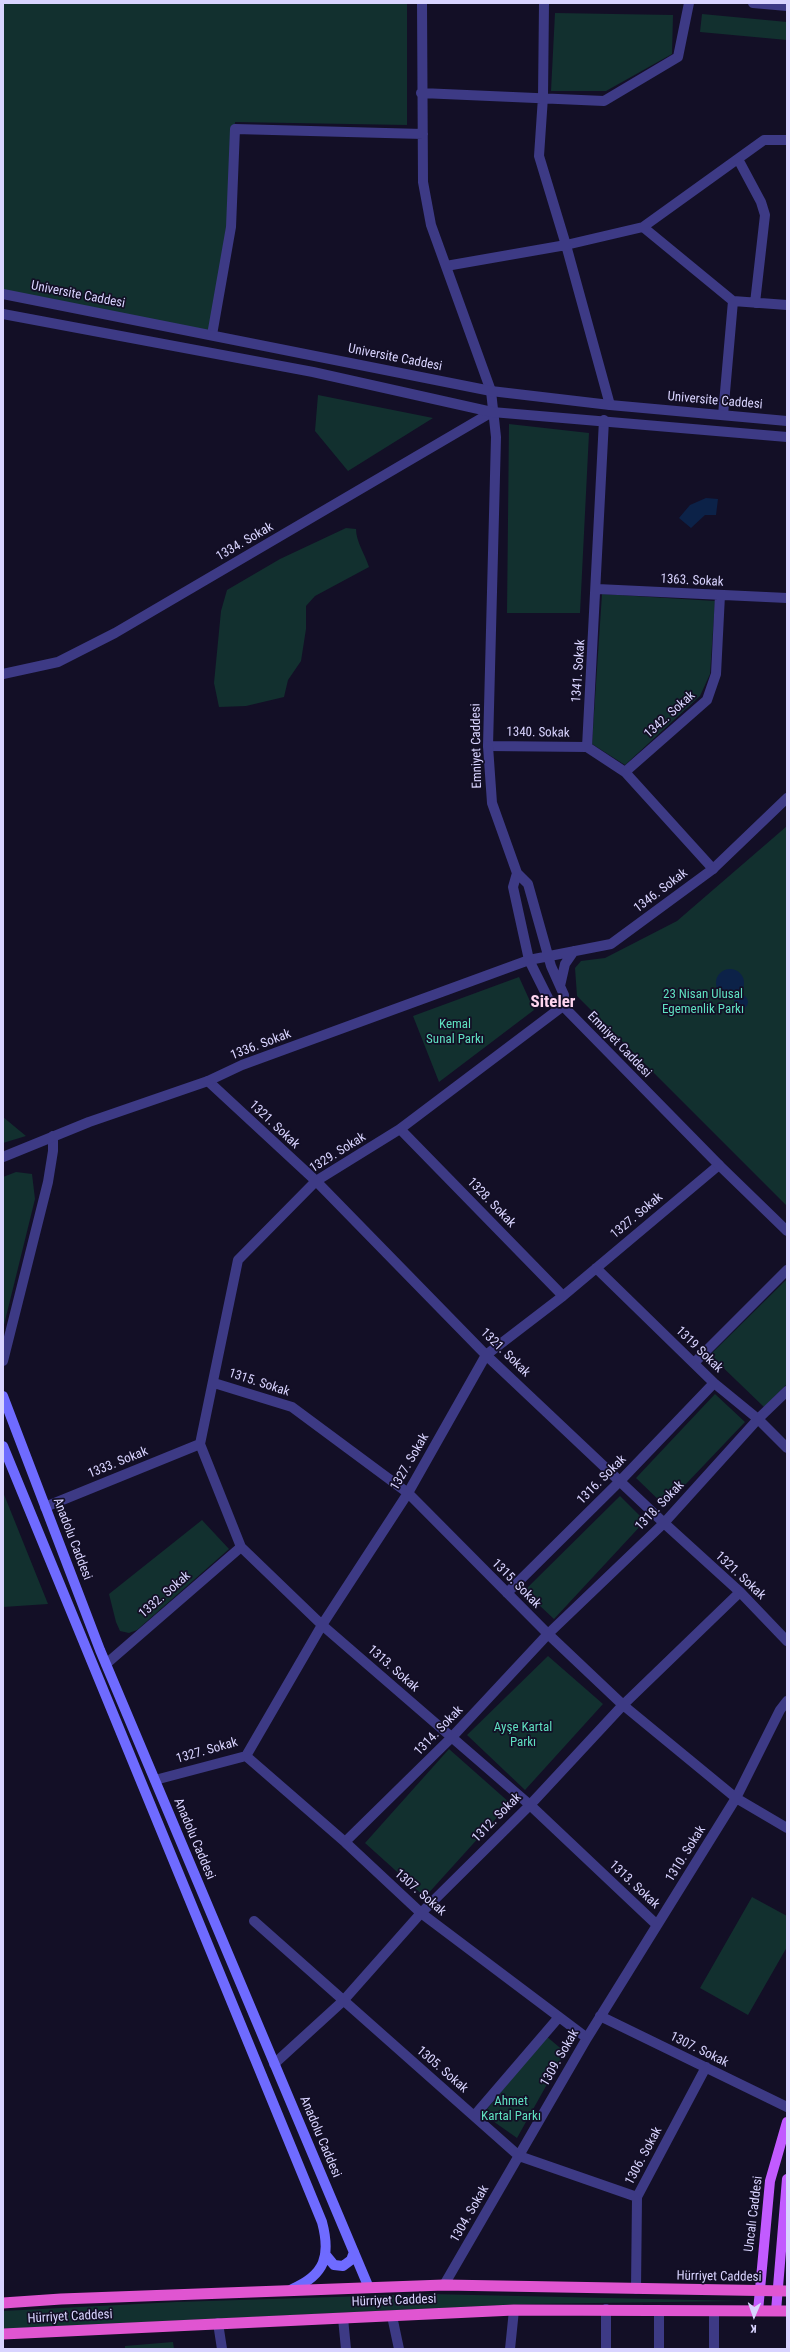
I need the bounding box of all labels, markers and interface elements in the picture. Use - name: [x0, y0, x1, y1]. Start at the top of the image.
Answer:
- street label: Universite Caddesi: [30, 278, 126, 312]
- street label: Universite Caddesi: [347, 341, 443, 375]
- street label: Universite Caddesi: [667, 389, 763, 413]
- street label: 1334. Sokak: [214, 519, 276, 565]
- street label: 1363. Sokak: [660, 572, 724, 590]
- street label: 1341. Sokak: [569, 639, 589, 703]
- street label: 1342. Sokak: [641, 688, 699, 742]
- street label: Emniyet Caddesi: [468, 703, 486, 789]
- street label: 1340. Sokak: [506, 725, 570, 741]
- street label: 1346. Sokak: [631, 866, 691, 916]
- park label: 23 Nisan Ulusal Egemenlik Parkı: [662, 987, 744, 1018]
- district label: Siteler: [531, 993, 575, 1013]
- street label: Emniyet Caddesi: [584, 1009, 654, 1081]
- park label: Kemal Sunal Parkı: [426, 1017, 484, 1048]
- street label: 1336. Sokak: [229, 1026, 293, 1064]
- street label: 1321. Sokak: [246, 1098, 302, 1152]
- street label: 1329. Sokak: [307, 1130, 369, 1176]
- street label: 1328. Sokak: [463, 1175, 519, 1231]
- street label: 1327. Sokak: [608, 1190, 666, 1242]
- street label: 1319 Sokak: [672, 1324, 726, 1376]
- street label: 1321. Sokak: [477, 1325, 533, 1381]
- street label: 1315. Sokak: [226, 1366, 292, 1400]
- street label: 1327. Sokak: [387, 1431, 433, 1493]
- street label: 1333. Sokak: [86, 1444, 150, 1482]
- street label: 1316. Sokak: [574, 1452, 630, 1508]
- street label: 1318. Sokak: [632, 1478, 688, 1534]
- street label: Anadolu Caddesi: [49, 1496, 95, 1582]
- street label: 1321. Sokak: [712, 1549, 768, 1603]
- street label: 1315. Sokak: [488, 1556, 544, 1612]
- street label: 1332. Sokak: [136, 1568, 194, 1622]
- street label: 1313. Sokak: [364, 1642, 422, 1696]
- street label: 1314. Sokak: [411, 1703, 467, 1759]
- park label: Ayşe Kartal Parkı: [494, 1720, 552, 1751]
- street label: 1327. Sokak: [174, 1735, 240, 1767]
- street label: 1312. Sokak: [469, 1790, 525, 1846]
- street label: Anadolu Caddesi: [170, 1796, 218, 1882]
- street label: 1310. Sokak: [663, 1823, 709, 1885]
- street label: 1313. Sokak: [606, 1858, 662, 1912]
- street label: 1307. Sokak: [391, 1866, 449, 1920]
- street label: 1309. Sokak: [537, 2027, 583, 2089]
- street label: 1307. Sokak: [667, 2029, 731, 2071]
- street label: 1305. Sokak: [413, 2043, 471, 2097]
- street label: Anadolu Caddesi: [296, 2094, 344, 2180]
- park label: Ahmet Kartal Parkı: [481, 2094, 541, 2125]
- street label: 1306. Sokak: [622, 2124, 666, 2188]
- street label: Uncalı Caddesi: [742, 2175, 766, 2253]
- street label: 1304. Sokak: [447, 2183, 493, 2245]
- street label: Hürriyet Caddesi: [676, 2268, 762, 2286]
- street label: Hürriyet Caddesi: [351, 2292, 437, 2310]
- north arrow: [734, 2296, 774, 2336]
- street label: Hürriyet Caddesi: [27, 2307, 113, 2327]
- text: K: [750, 2322, 757, 2335]

